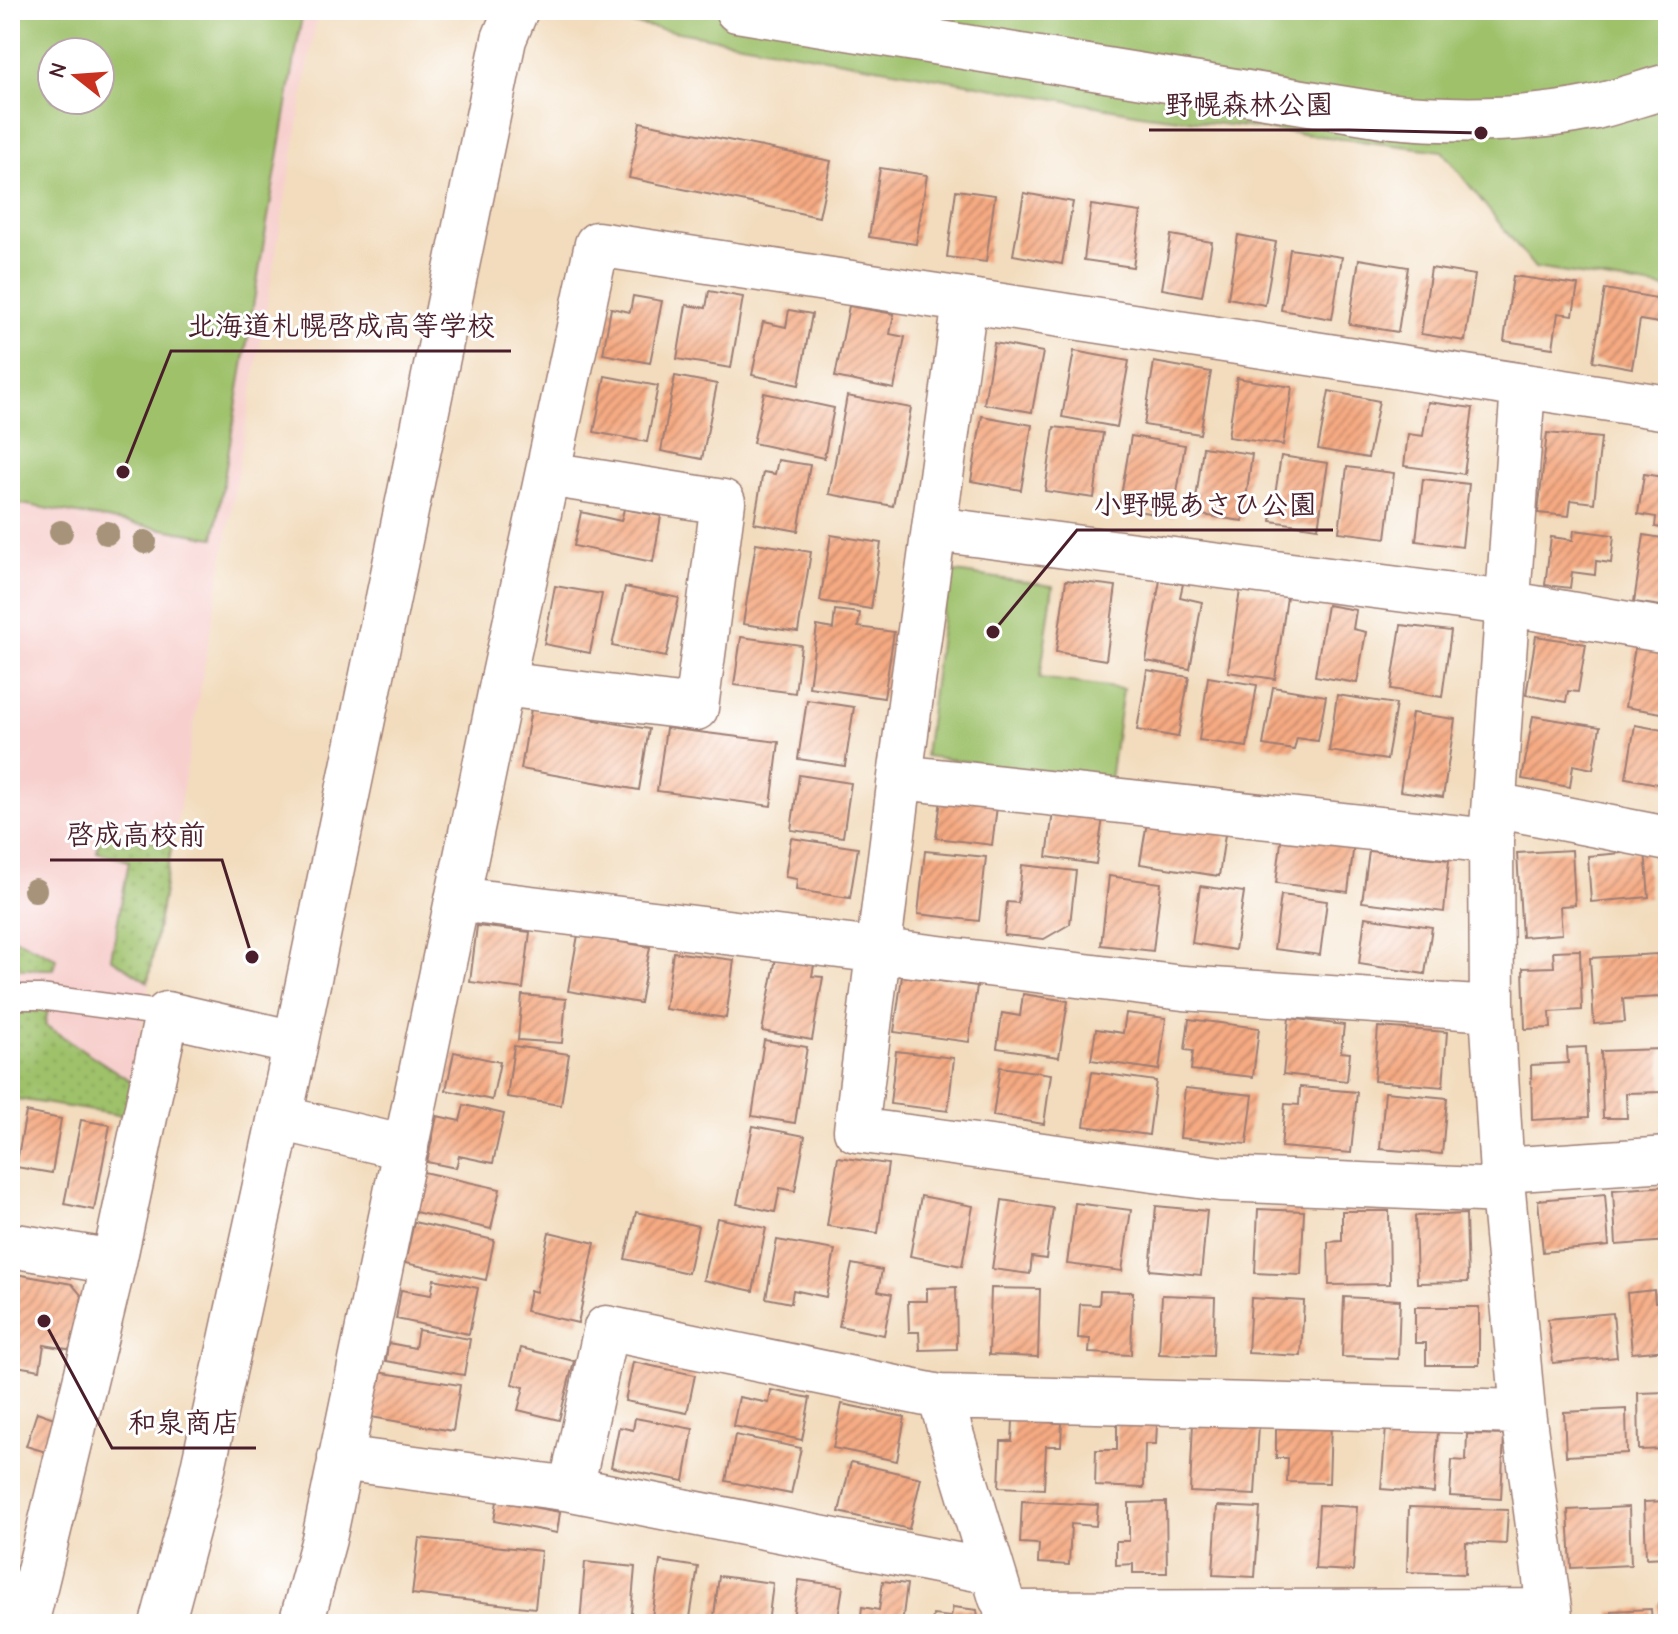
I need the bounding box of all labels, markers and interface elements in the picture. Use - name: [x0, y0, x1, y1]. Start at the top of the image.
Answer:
- north arrow: [36, 36, 116, 116]
- text: N: [43, 60, 72, 81]
- callout: 野幌森林公園: [1149, 78, 1349, 130]
- text: 野幌森林公園: [1165, 89, 1333, 121]
- callout: 北海道札幌啓成高等学校: [171, 299, 511, 351]
- text: 北海道札幌啓成高等学校: [187, 310, 495, 342]
- callout: 小野幌あさひ公園: [1077, 478, 1333, 530]
- text: 小野幌あさひ公園: [1093, 489, 1317, 521]
- callout: 啓成高校前: [50, 808, 222, 860]
- text: 啓成高校前: [66, 819, 206, 851]
- callout: 和泉商店: [112, 1396, 256, 1448]
- text: 和泉商店: [128, 1407, 240, 1439]

